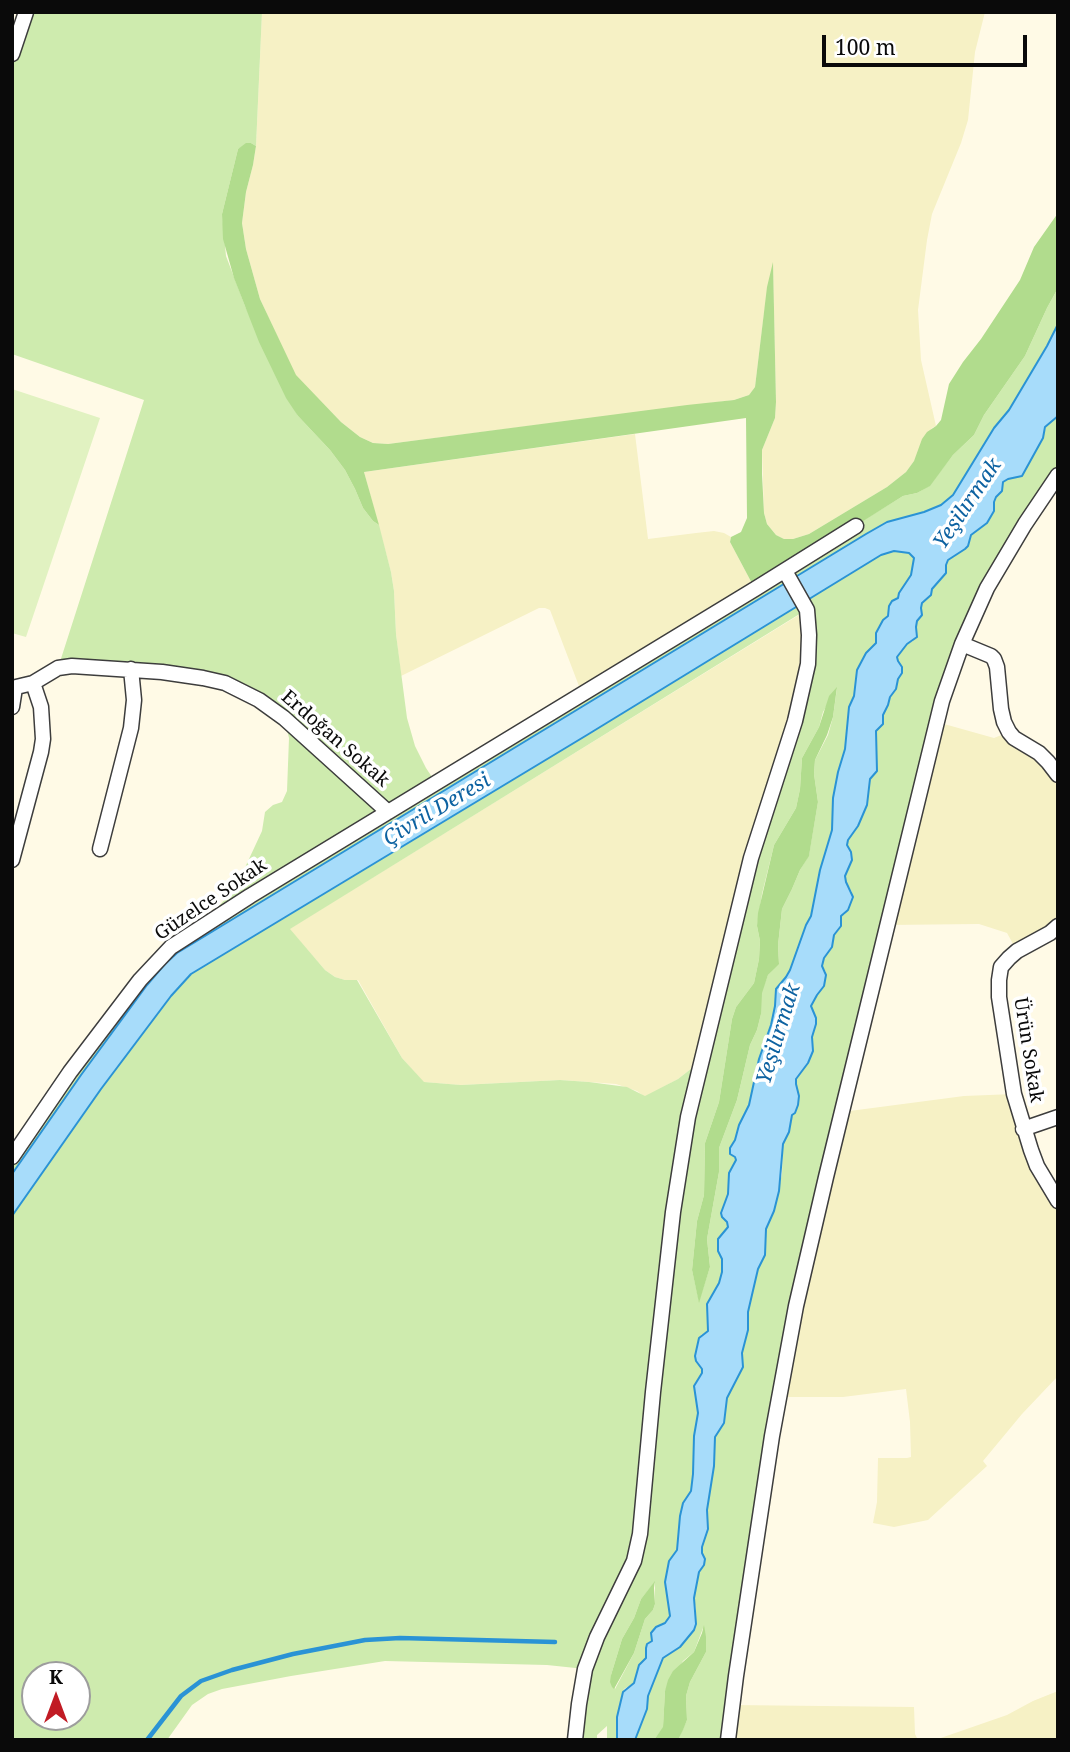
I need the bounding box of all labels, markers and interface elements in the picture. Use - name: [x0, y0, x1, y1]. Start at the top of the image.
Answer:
- scale bar: [825, 21, 1030, 65]
- text: 100 m: [835, 33, 896, 61]
- water label: Yeşilırmak: [929, 454, 1007, 554]
- street label: Erdoğan Sokak: [276, 686, 394, 792]
- water label: Çivril Deresi: [379, 768, 495, 852]
- street label: Güzelce Sokak: [151, 854, 271, 946]
- water label: Yeşilırmak: [752, 981, 806, 1087]
- street label: Ürün Sokak: [1008, 996, 1048, 1104]
- north arrow: [21, 1661, 91, 1731]
- text: K: [49, 1664, 63, 1690]

